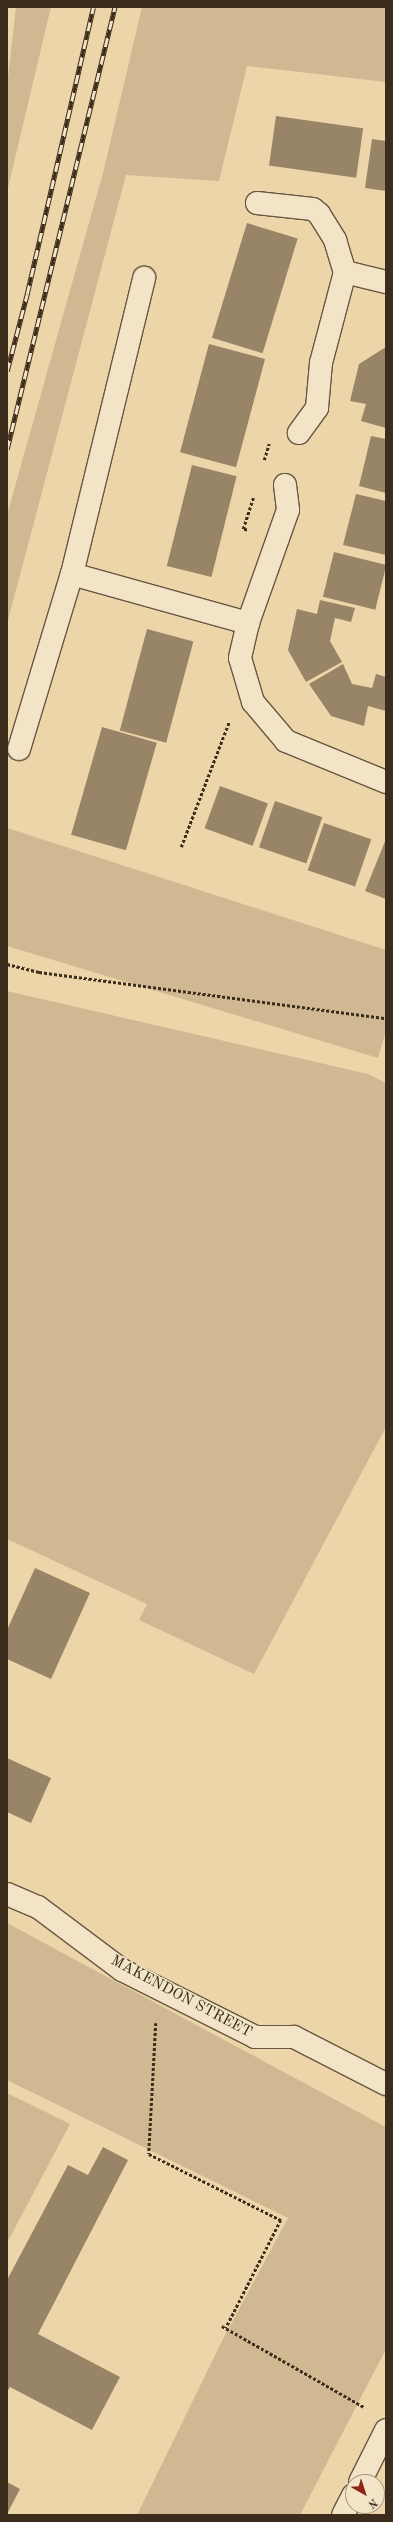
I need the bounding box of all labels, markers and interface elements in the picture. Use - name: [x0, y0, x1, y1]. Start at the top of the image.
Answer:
- street label: MAKENDON STREET: [107, 1952, 255, 2042]
- north arrow: [345, 2474, 385, 2514]
- text: N: [366, 2496, 379, 2510]

